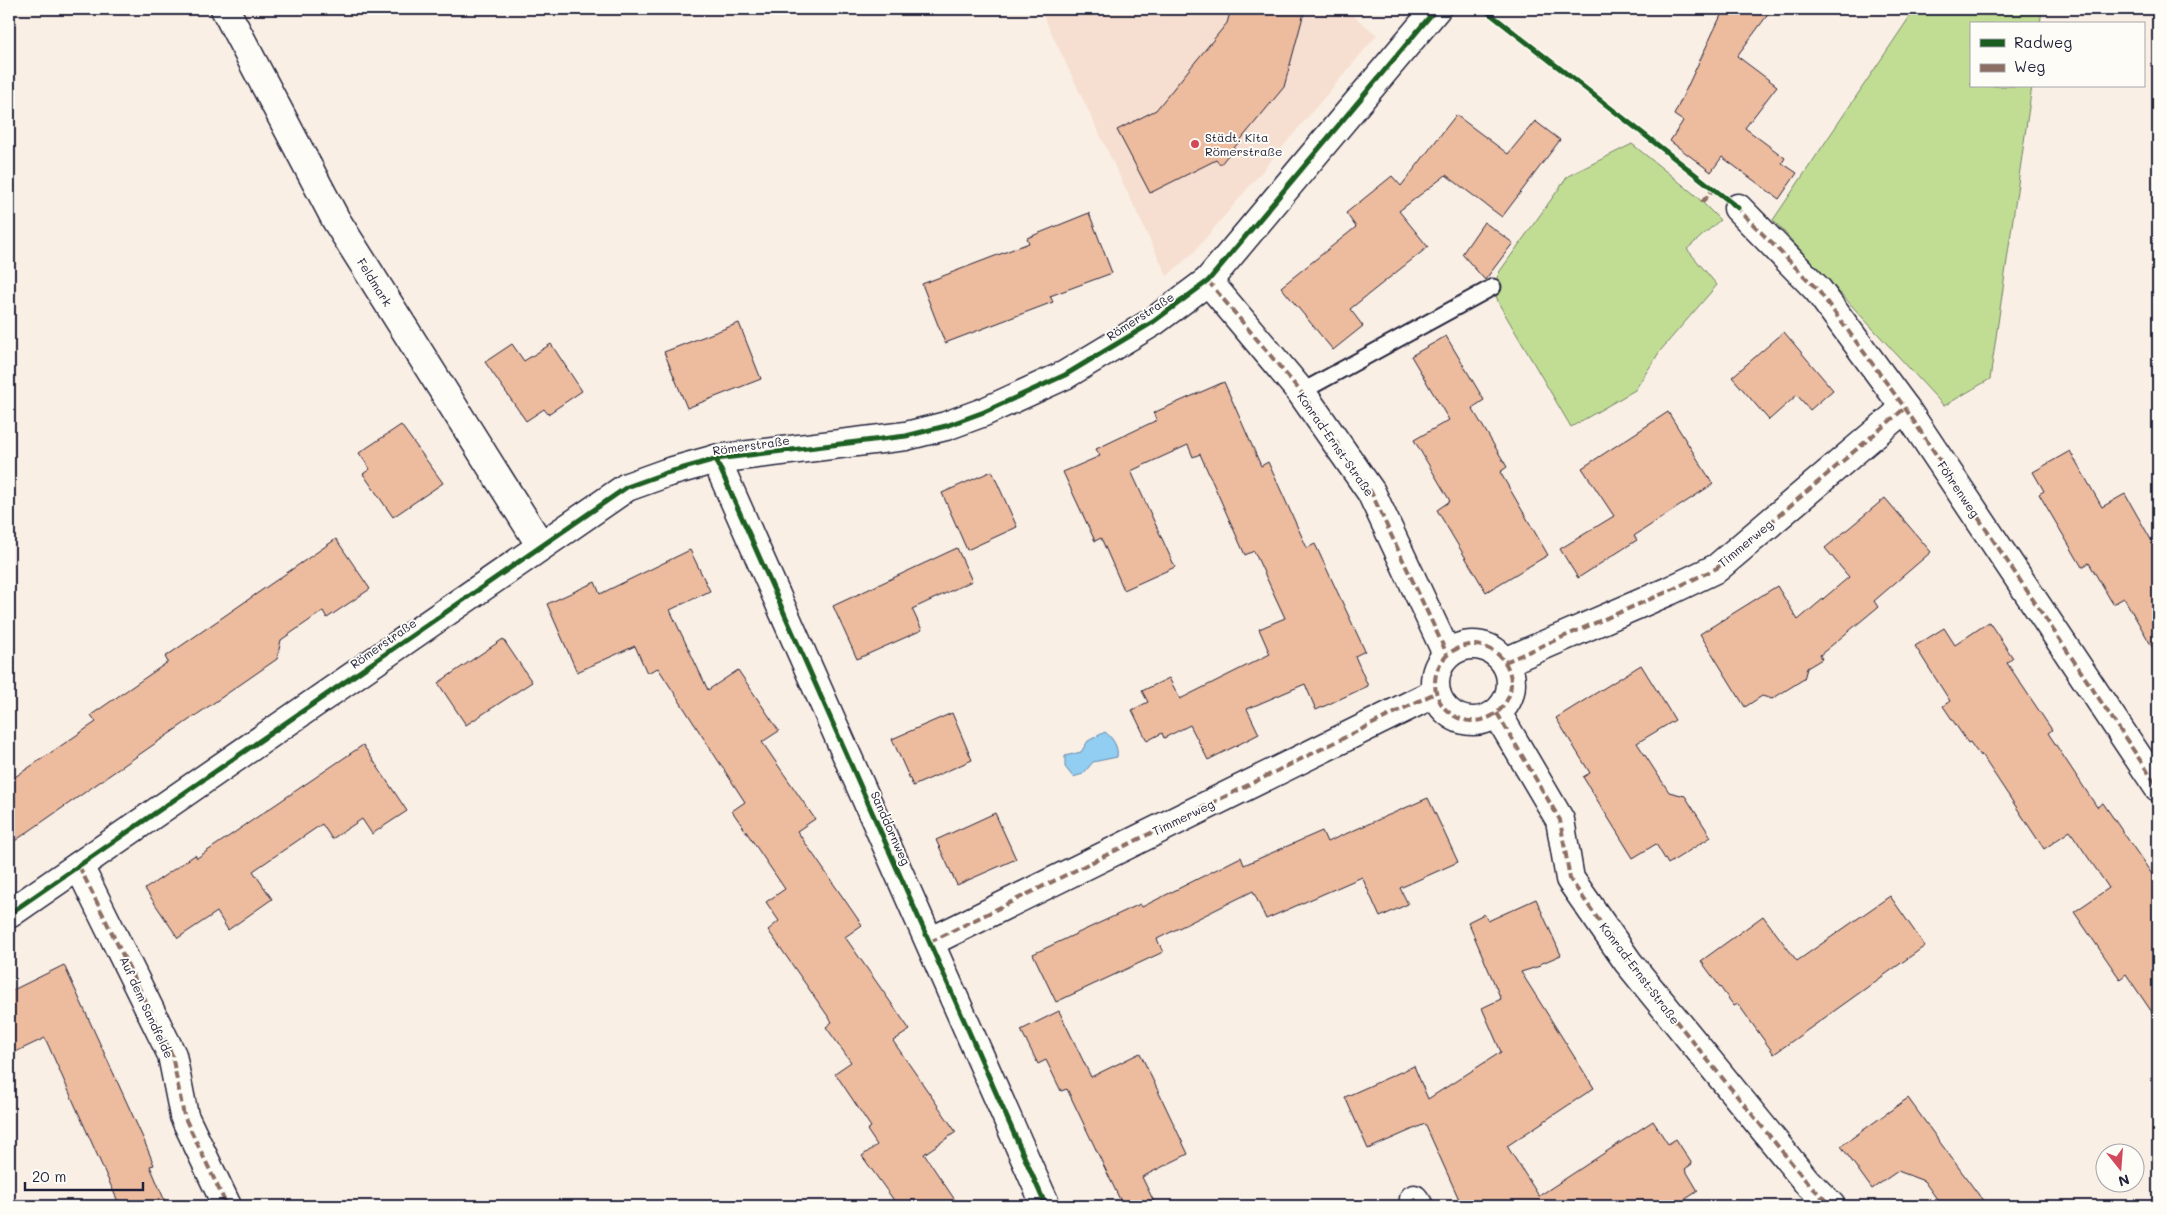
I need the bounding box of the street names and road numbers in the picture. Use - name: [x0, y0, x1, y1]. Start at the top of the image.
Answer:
- street label: Feldmark: [354, 255, 396, 309]
- street label: Römerstraße: [1103, 288, 1177, 344]
- street label: Konrad-Ernst-Straße: [1294, 389, 1378, 499]
- street label: Römerstraße: [712, 432, 790, 458]
- street label: Föhrenweg: [1934, 458, 1984, 520]
- street label: Timmerweg: [1714, 515, 1776, 571]
- street label: Römerstraße: [347, 614, 419, 672]
- street label: Sanddornweg: [868, 788, 915, 868]
- street label: Timmerweg: [1150, 795, 1216, 839]
- street label: Konrad-Ernst-Straße: [1596, 919, 1684, 1027]
- street label: Auf dem Sandfelde: [116, 954, 178, 1060]

